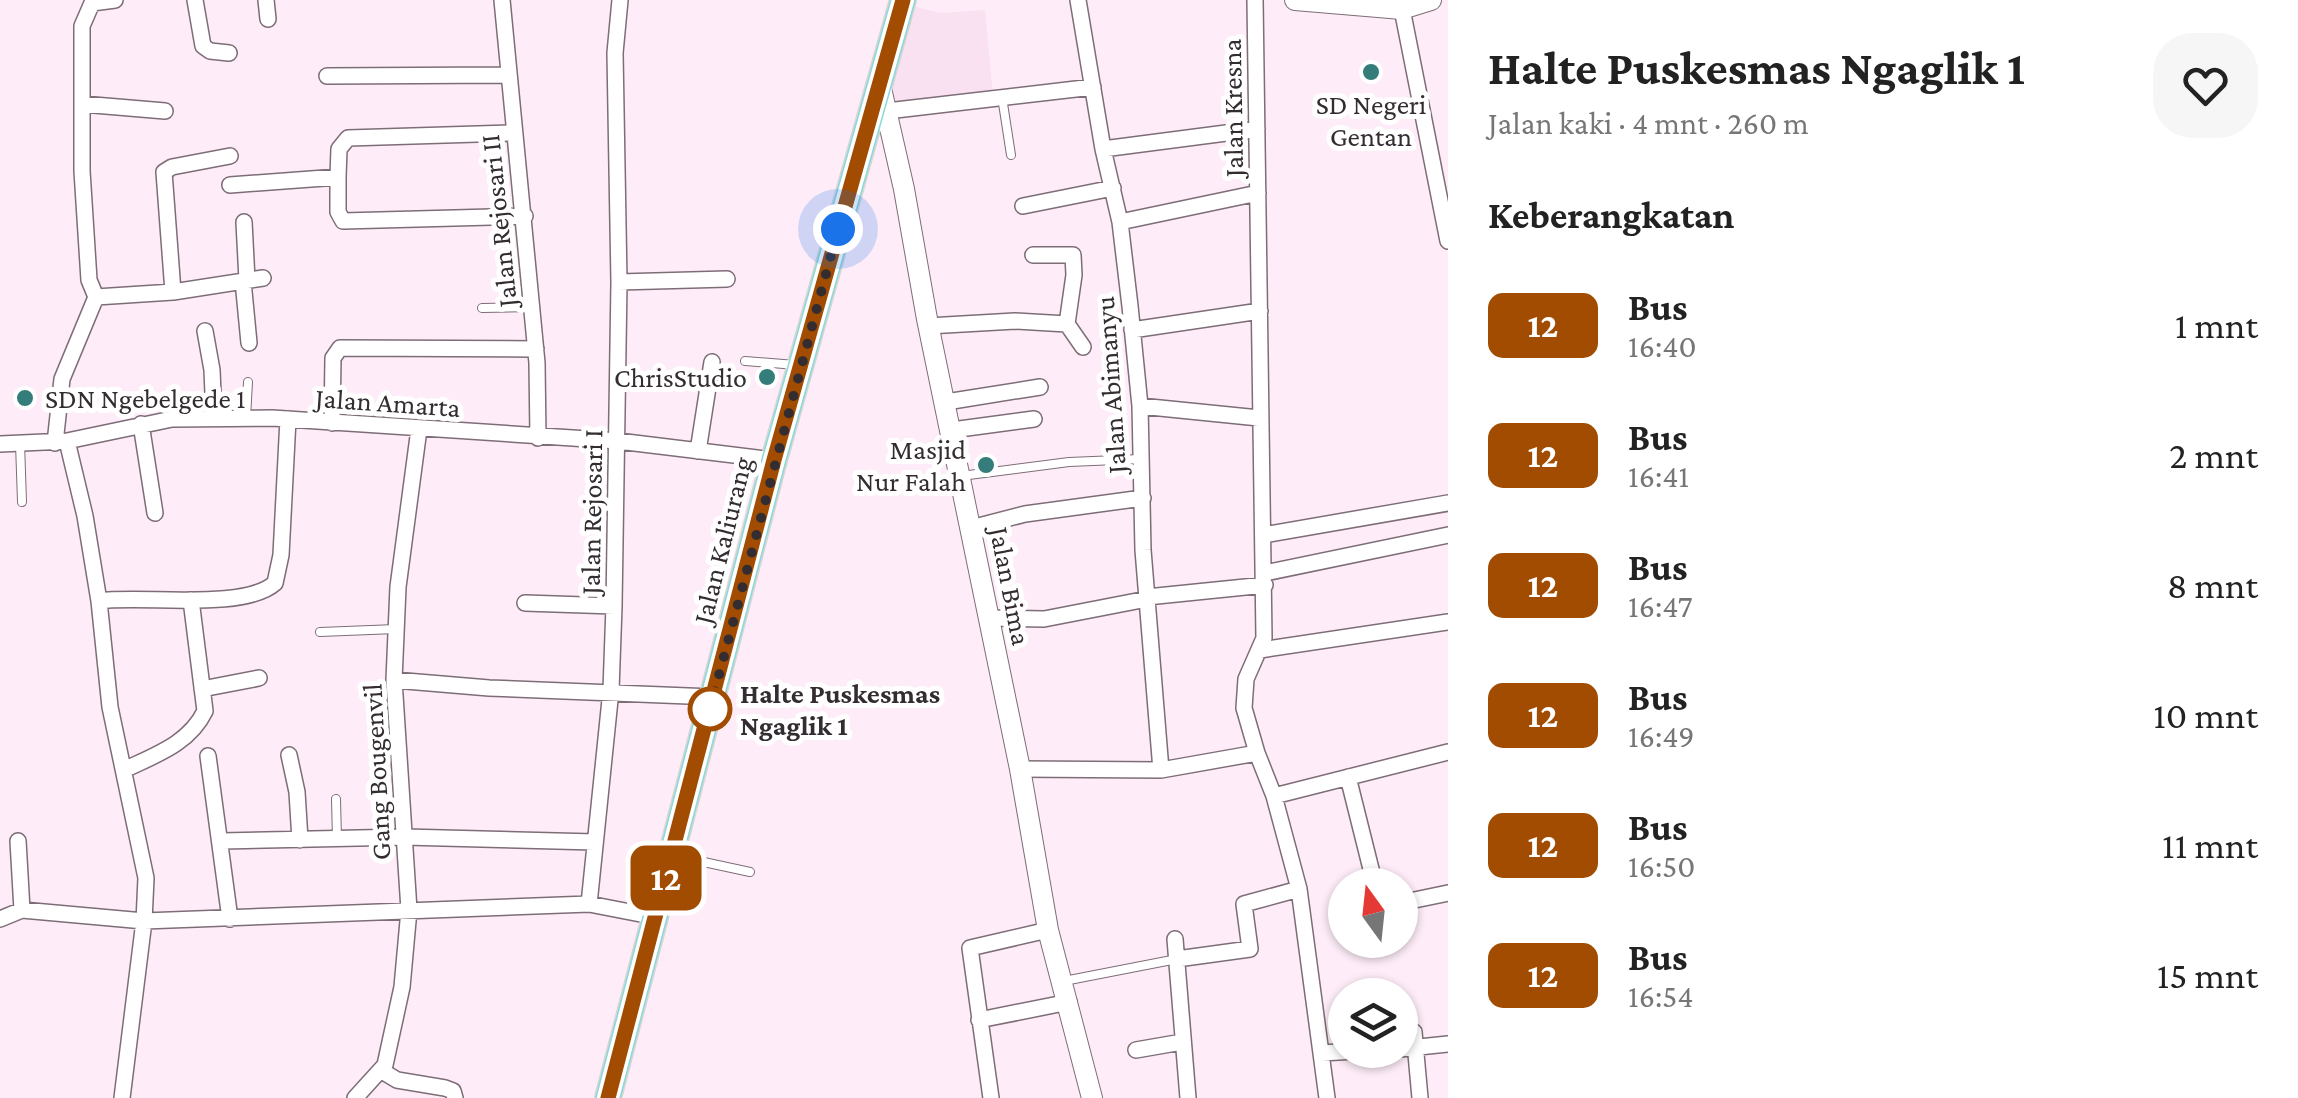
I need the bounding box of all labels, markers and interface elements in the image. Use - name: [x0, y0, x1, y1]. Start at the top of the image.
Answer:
- button: heart: [2153, 33, 2258, 138]
- street label: Jalan Kresna: [1216, 38, 1249, 181]
- text: Halte Puskesmas Ngaglik 1: [1488, 41, 2025, 94]
- marker: SD Negeri Gentan: [1360, 61, 1382, 83]
- place label: SD Negeri Gentan: [1316, 89, 1426, 152]
- text: Jalan kaki · 4 mnt · 260 m: [1488, 105, 1809, 141]
- street label: Jalan Rejosari II: [474, 133, 523, 312]
- text: Keberangkatan: [1488, 194, 1734, 236]
- your location: [813, 204, 863, 254]
- text: Bus: [1628, 286, 1687, 328]
- street label: Jalan Abimanyu: [1089, 295, 1132, 478]
- text: 1 mnt: [2175, 304, 2258, 346]
- text: 12: [1528, 306, 1558, 345]
- text: 16:40: [1628, 328, 1697, 364]
- place label: ChrisStudio: [614, 362, 747, 393]
- marker: ChrisStudio: [756, 366, 778, 388]
- street label: Jalan Amarta: [311, 382, 462, 423]
- place label: SDN Ngebelgede 1: [45, 383, 245, 414]
- marker: SDN Ngebelgede 1: [14, 387, 36, 409]
- text: Bus: [1628, 416, 1687, 458]
- street label: Jalan Rejosari I: [575, 429, 608, 598]
- place label: Masjid Nur Falah: [856, 434, 966, 497]
- text: 2 mnt: [2169, 434, 2258, 476]
- text: 12: [1528, 436, 1558, 475]
- street label: Jalan Kaliurang: [686, 453, 758, 630]
- marker: Masjid Nur Falah: [975, 454, 997, 476]
- text: 16:41: [1628, 458, 1689, 494]
- street label: Jalan Bima: [983, 521, 1037, 648]
- text: Bus: [1628, 546, 1687, 588]
- text: 8 mnt: [2167, 564, 2258, 606]
- text: 12: [1528, 566, 1558, 605]
- text: 16:47: [1628, 588, 1693, 624]
- text: Bus: [1628, 676, 1687, 718]
- place label: Halte Puskesmas Ngaglik 1: [740, 678, 940, 741]
- street label: Gang Bougenvil: [356, 683, 397, 861]
- marker: Halte Puskesmas Ngaglik 1: [689, 688, 731, 730]
- text: 10 mnt: [2153, 694, 2258, 736]
- text: 12: [1528, 696, 1558, 735]
- text: 16:49: [1628, 718, 1694, 754]
- text: Bus: [1628, 806, 1687, 848]
- text: 11 mnt: [2162, 824, 2258, 866]
- text: 12: [1528, 826, 1558, 865]
- line badge: 12: [621, 846, 711, 910]
- text: 16:50: [1628, 848, 1695, 884]
- text: 12: [651, 859, 681, 898]
- north arrow: [1328, 868, 1418, 958]
- map controls: [1328, 868, 1418, 1068]
- text: Bus: [1628, 936, 1687, 978]
- text: 15 mnt: [2157, 954, 2258, 996]
- text: 12: [1528, 956, 1558, 995]
- button: layers: [1328, 978, 1418, 1068]
- text: 16:54: [1628, 978, 1694, 1014]

